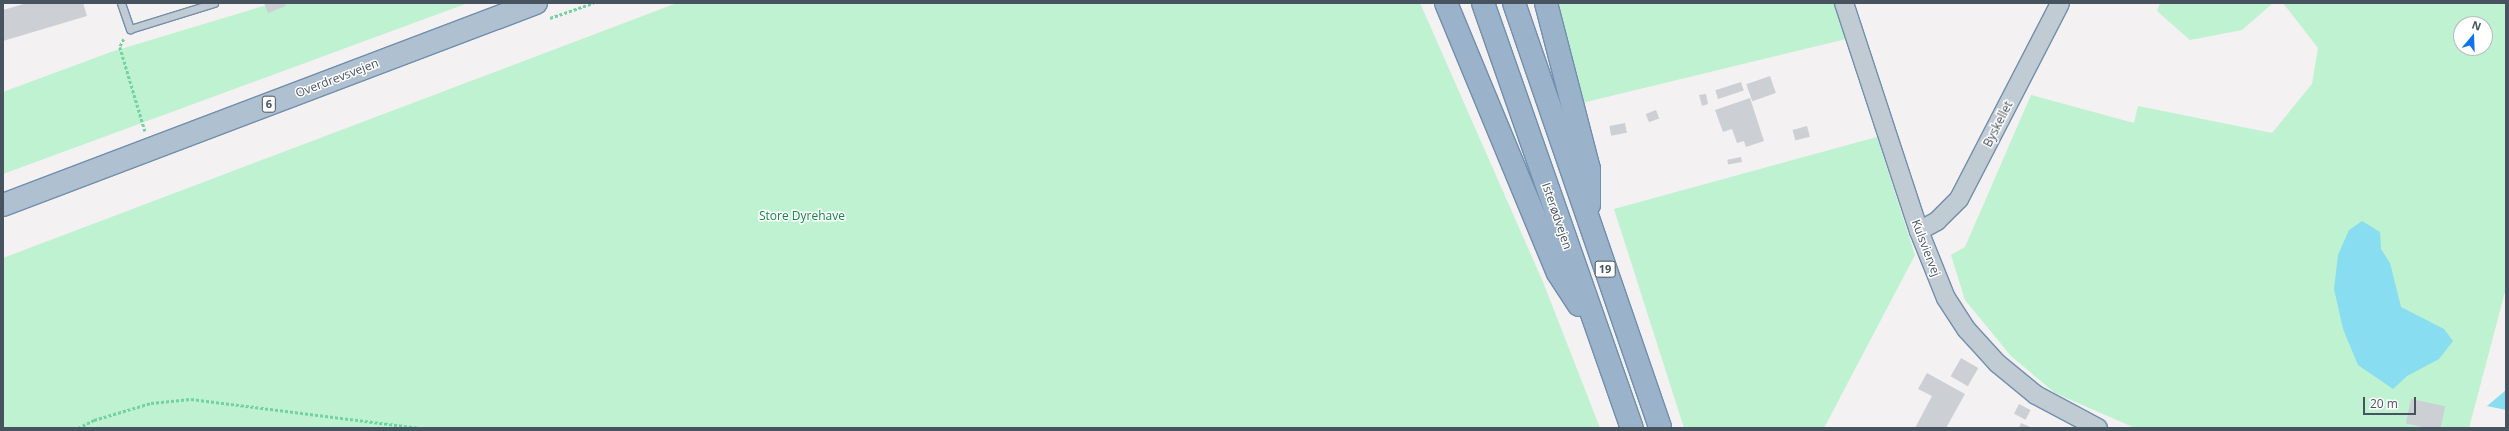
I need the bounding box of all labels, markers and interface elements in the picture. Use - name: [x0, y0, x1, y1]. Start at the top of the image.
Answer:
- north arrow: [2453, 16, 2493, 56]
- text: N: [2470, 17, 2483, 34]
- street label: Overdrevsvejen: [294, 56, 380, 100]
- road number: 6: [261, 95, 277, 113]
- street label: Byskellet: [1980, 99, 2016, 149]
- street label: Isterødvejen: [1539, 181, 1575, 251]
- park label: Store Dyrehave: [759, 209, 845, 223]
- street label: Kulsviervej: [1909, 217, 1943, 279]
- road number: 19: [1594, 260, 1616, 278]
- scale bar: [2365, 389, 2418, 415]
- text: 20 m: [2370, 395, 2398, 412]

